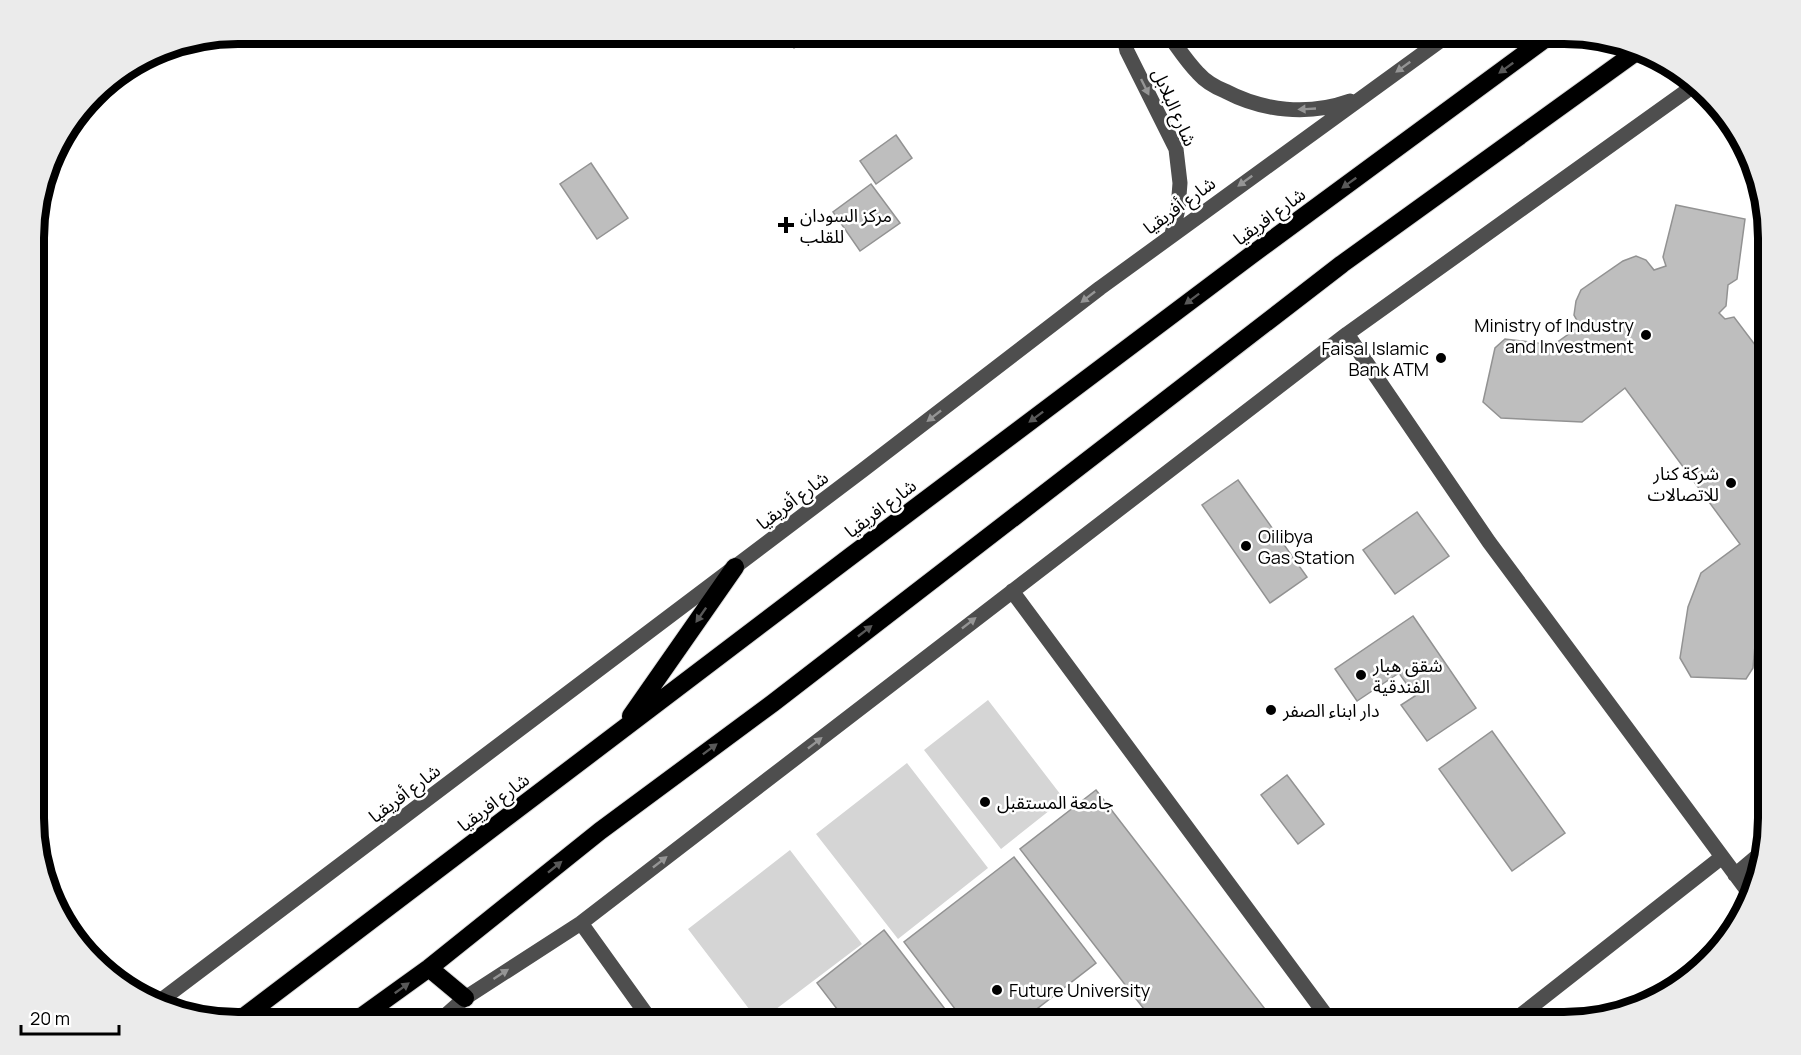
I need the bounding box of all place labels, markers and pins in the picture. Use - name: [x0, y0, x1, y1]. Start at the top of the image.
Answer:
- place label: مركز السودان للقلب: [800, 203, 892, 248]
- marker: مركز السودان للقلب: [777, 216, 795, 234]
- place label: Ministry of Industry and Investment: [1474, 313, 1634, 358]
- marker: Ministry of Industry and Investment: [1639, 328, 1653, 342]
- place label: Faisal Islamic Bank ATM: [1322, 336, 1429, 381]
- marker: Faisal Islamic Bank ATM: [1434, 351, 1448, 365]
- place label: شركة كنار للاتصالات: [1647, 461, 1719, 506]
- marker: شركة كنار للاتصالات: [1724, 476, 1738, 490]
- place label: Oilibya Gas Station: [1258, 524, 1355, 569]
- marker: Oilibya Gas Station: [1239, 539, 1253, 553]
- place label: شقق هبار الفندقية: [1372, 653, 1443, 698]
- marker: شقق هبار الفندقية: [1354, 668, 1368, 682]
- place label: دار ابناء الصفر: [1282, 698, 1380, 722]
- marker: دار ابناء الصفر: [1264, 703, 1278, 717]
- place label: جامعة المستقبل: [997, 790, 1114, 814]
- marker: جامعة المستقبل: [978, 795, 992, 809]
- place label: Future University: [1009, 978, 1151, 1002]
- marker: Future University: [990, 983, 1004, 997]

